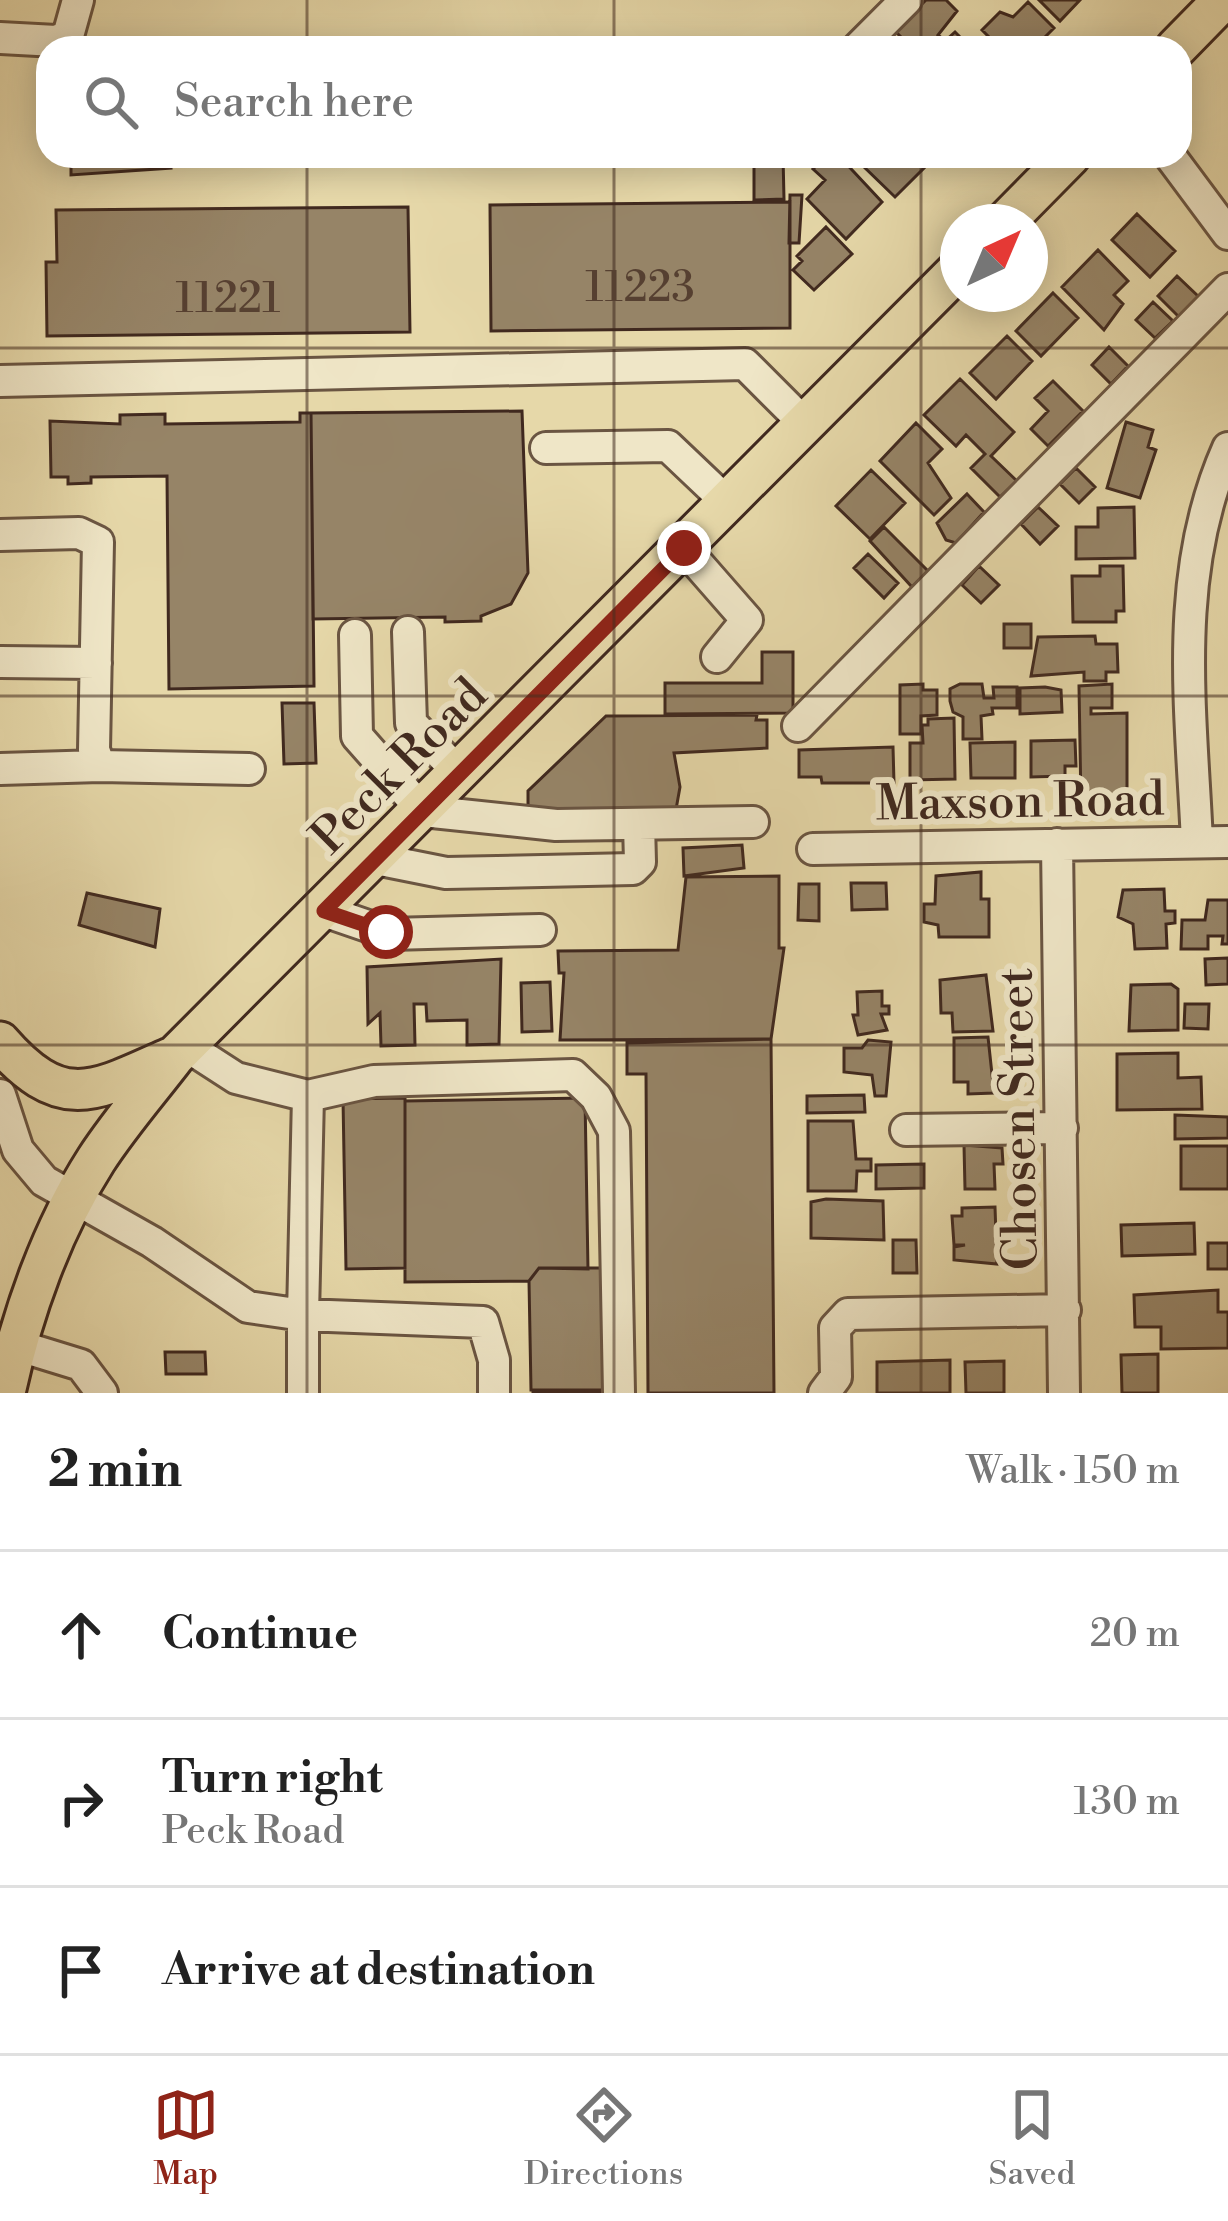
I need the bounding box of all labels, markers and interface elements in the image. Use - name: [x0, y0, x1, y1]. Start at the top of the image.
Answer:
- search box: [36, 36, 1192, 168]
- icon: search: [78, 69, 144, 135]
- text: Search here: [174, 74, 414, 131]
- north arrow: [940, 204, 1048, 312]
- house number: 11223: [585, 262, 695, 315]
- house number: 11221: [176, 273, 280, 326]
- route end: [657, 521, 711, 575]
- street label: Peck Road: [300, 667, 501, 868]
- street label: Maxson Road: [875, 770, 1165, 836]
- route start: [359, 905, 413, 959]
- street label: Chosen Street: [987, 967, 1053, 1271]
- text: 2 min: [48, 1439, 182, 1503]
- text: Walk · 150 m: [967, 1447, 1180, 1496]
- icon: ahead: [48, 1602, 114, 1668]
- text: Continue: [162, 1606, 358, 1663]
- text: 20 m: [1090, 1610, 1180, 1659]
- text: Turn right: [162, 1750, 383, 1807]
- icon: right: [48, 1770, 114, 1836]
- text: 130 m: [1074, 1778, 1180, 1827]
- text: Peck Road: [162, 1807, 344, 1856]
- icon: arrive: [48, 1938, 114, 2004]
- text: Arrive at destination: [162, 1942, 595, 1999]
- tab: Map: [153, 2082, 219, 2195]
- tab: Directions: [524, 2082, 683, 2195]
- tab: Saved: [989, 2082, 1075, 2195]

